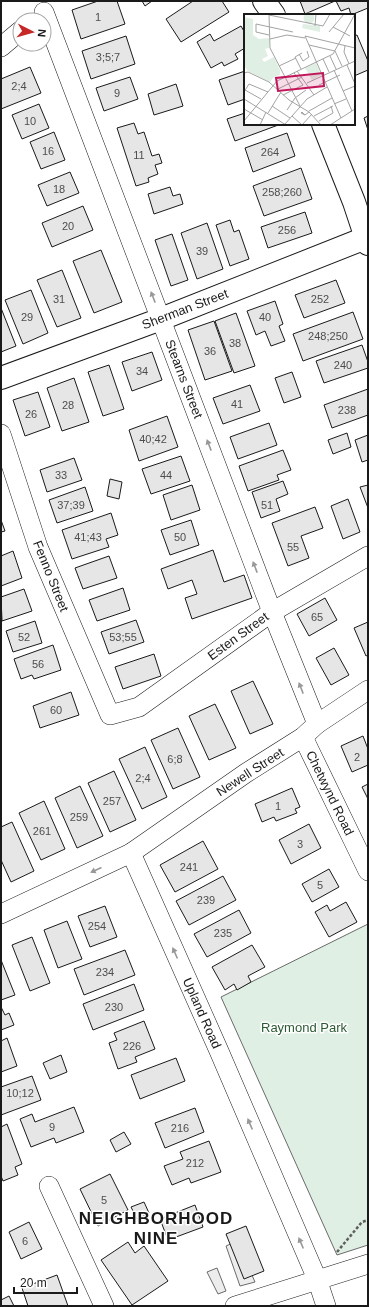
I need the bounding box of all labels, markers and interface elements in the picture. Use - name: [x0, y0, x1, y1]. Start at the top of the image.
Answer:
- house number: 1: [95, 11, 101, 23]
- north arrow: [12, 12, 52, 52]
- inset map: [244, 14, 355, 125]
- text: N: [36, 28, 48, 38]
- house number: 3;5;7: [96, 51, 120, 63]
- house number: 2;4: [11, 80, 27, 92]
- house number: 9: [114, 87, 120, 99]
- house number: 10: [24, 115, 36, 127]
- house number: 16: [42, 145, 54, 157]
- house number: 264: [261, 146, 279, 158]
- house number: 11: [133, 149, 145, 161]
- house number: 18: [53, 183, 65, 195]
- house number: 258;260: [262, 186, 302, 198]
- house number: 20: [62, 220, 74, 232]
- house number: 256: [278, 224, 296, 236]
- house number: 39: [196, 245, 208, 257]
- street label: Sherman Street: [140, 286, 231, 332]
- one-way arrow: [150, 291, 156, 303]
- house number: 31: [53, 293, 65, 305]
- house number: 252: [311, 293, 329, 305]
- house number: 29: [21, 311, 33, 323]
- house number: 40: [259, 311, 271, 323]
- house number: 248;250: [308, 330, 348, 342]
- house number: 38: [229, 337, 241, 349]
- street label: Stearns Street: [162, 338, 206, 421]
- house number: 36: [204, 345, 216, 357]
- house number: 240: [334, 359, 352, 371]
- house number: 34: [136, 365, 148, 377]
- house number: 41: [231, 398, 243, 410]
- house number: 28: [62, 399, 74, 411]
- house number: 238: [338, 404, 356, 416]
- house number: 26: [25, 408, 37, 420]
- house number: 40;42: [139, 433, 167, 445]
- one-way arrow: [205, 439, 211, 451]
- house number: 33: [55, 469, 67, 481]
- house number: 44: [160, 469, 172, 481]
- house number: 37;39: [57, 499, 85, 511]
- house number: 51: [261, 499, 273, 511]
- house number: 41;43: [74, 531, 102, 543]
- house number: 50: [174, 531, 186, 543]
- street label: Fenno Street: [30, 538, 72, 614]
- house number: 55: [287, 541, 299, 553]
- one-way arrow: [251, 560, 257, 572]
- street label: Esten Street: [205, 609, 272, 663]
- house number: 65: [311, 611, 323, 623]
- house number: 52: [18, 631, 30, 643]
- house number: 53;55: [109, 631, 137, 643]
- house number: 56: [32, 658, 44, 670]
- one-way arrow: [298, 681, 304, 693]
- house number: 60: [50, 704, 62, 716]
- street label: Newell Street: [213, 744, 287, 799]
- street label: Chetwynd Road: [303, 748, 357, 838]
- house number: 2: [354, 751, 360, 763]
- house number: 6;8: [167, 753, 183, 765]
- house number: 2;4: [135, 772, 151, 784]
- house number: 257: [103, 795, 121, 807]
- house number: 1: [275, 800, 281, 812]
- house number: 259: [70, 811, 88, 823]
- house number: 261: [33, 825, 51, 837]
- house number: 3: [297, 838, 303, 850]
- house number: 241: [180, 861, 198, 873]
- one-way arrow: [90, 867, 101, 873]
- house number: 5: [317, 879, 323, 891]
- house number: 239: [197, 894, 215, 906]
- house number: 254: [88, 920, 106, 932]
- house number: 235: [214, 927, 232, 939]
- one-way arrow: [172, 947, 178, 959]
- house number: 234: [96, 966, 114, 978]
- street label: Upland Road: [180, 975, 224, 1051]
- house number: 230: [105, 1001, 123, 1013]
- park label: Raymond Park: [261, 1020, 347, 1035]
- house number: 226: [123, 1040, 141, 1052]
- house number: 10;12: [6, 1087, 34, 1099]
- one-way arrow: [247, 1118, 253, 1129]
- house number: 9: [49, 1121, 55, 1133]
- house number: 216: [171, 1122, 189, 1134]
- house number: 212: [186, 1157, 204, 1169]
- house number: 5: [101, 1194, 107, 1206]
- district label: NEIGHBORHOOD NINE: [79, 1209, 233, 1248]
- house number: 6: [22, 1235, 28, 1247]
- one-way arrow: [298, 1238, 304, 1249]
- scale bar: [14, 1269, 77, 1295]
- text: 20 m: [20, 1276, 47, 1290]

